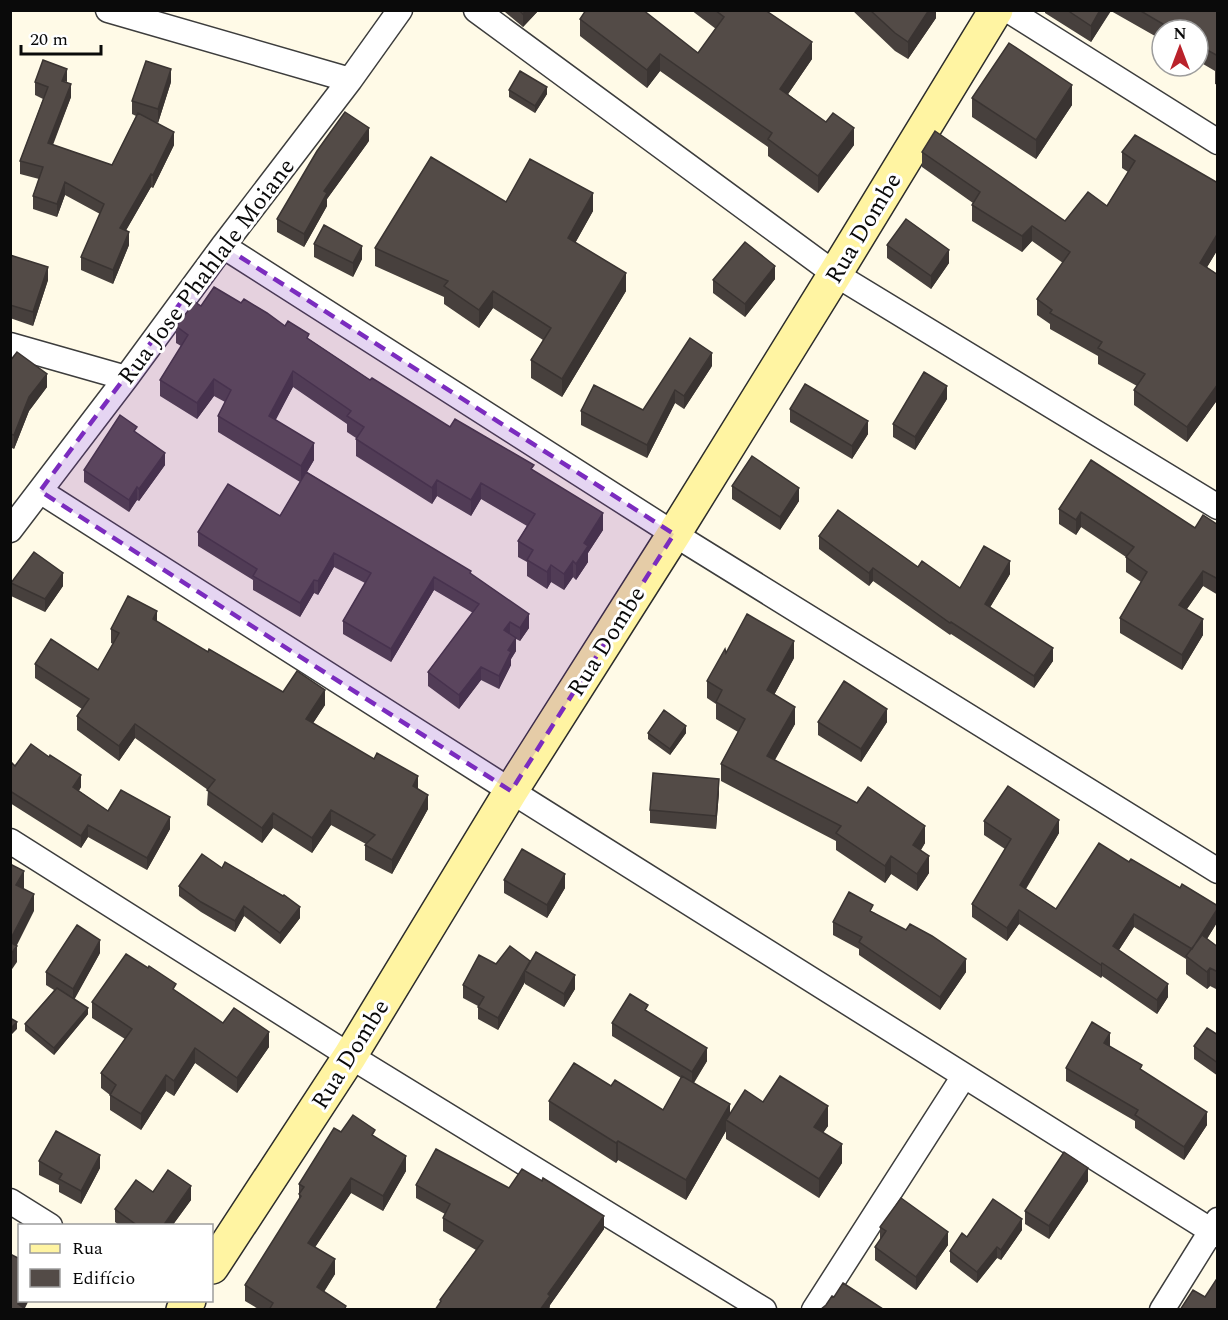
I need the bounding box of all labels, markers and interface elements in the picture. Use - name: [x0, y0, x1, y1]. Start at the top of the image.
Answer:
- scale bar: [21, 18, 100, 56]
- north arrow: [1150, 18, 1210, 78]
- text: N: [1173, 22, 1187, 46]
- text: 20 m: [30, 26, 68, 53]
- street label: Rua Jose Phahlale Moiane: [109, 151, 304, 393]
- street label: Rua Dombe: [816, 166, 911, 291]
- street label: Rua Dombe: [559, 579, 655, 704]
- street label: Rua Dombe: [303, 992, 399, 1117]
- legend: [18, 1224, 213, 1302]
- text: Rua: [72, 1235, 103, 1262]
- text: Edifício: [72, 1265, 135, 1292]

